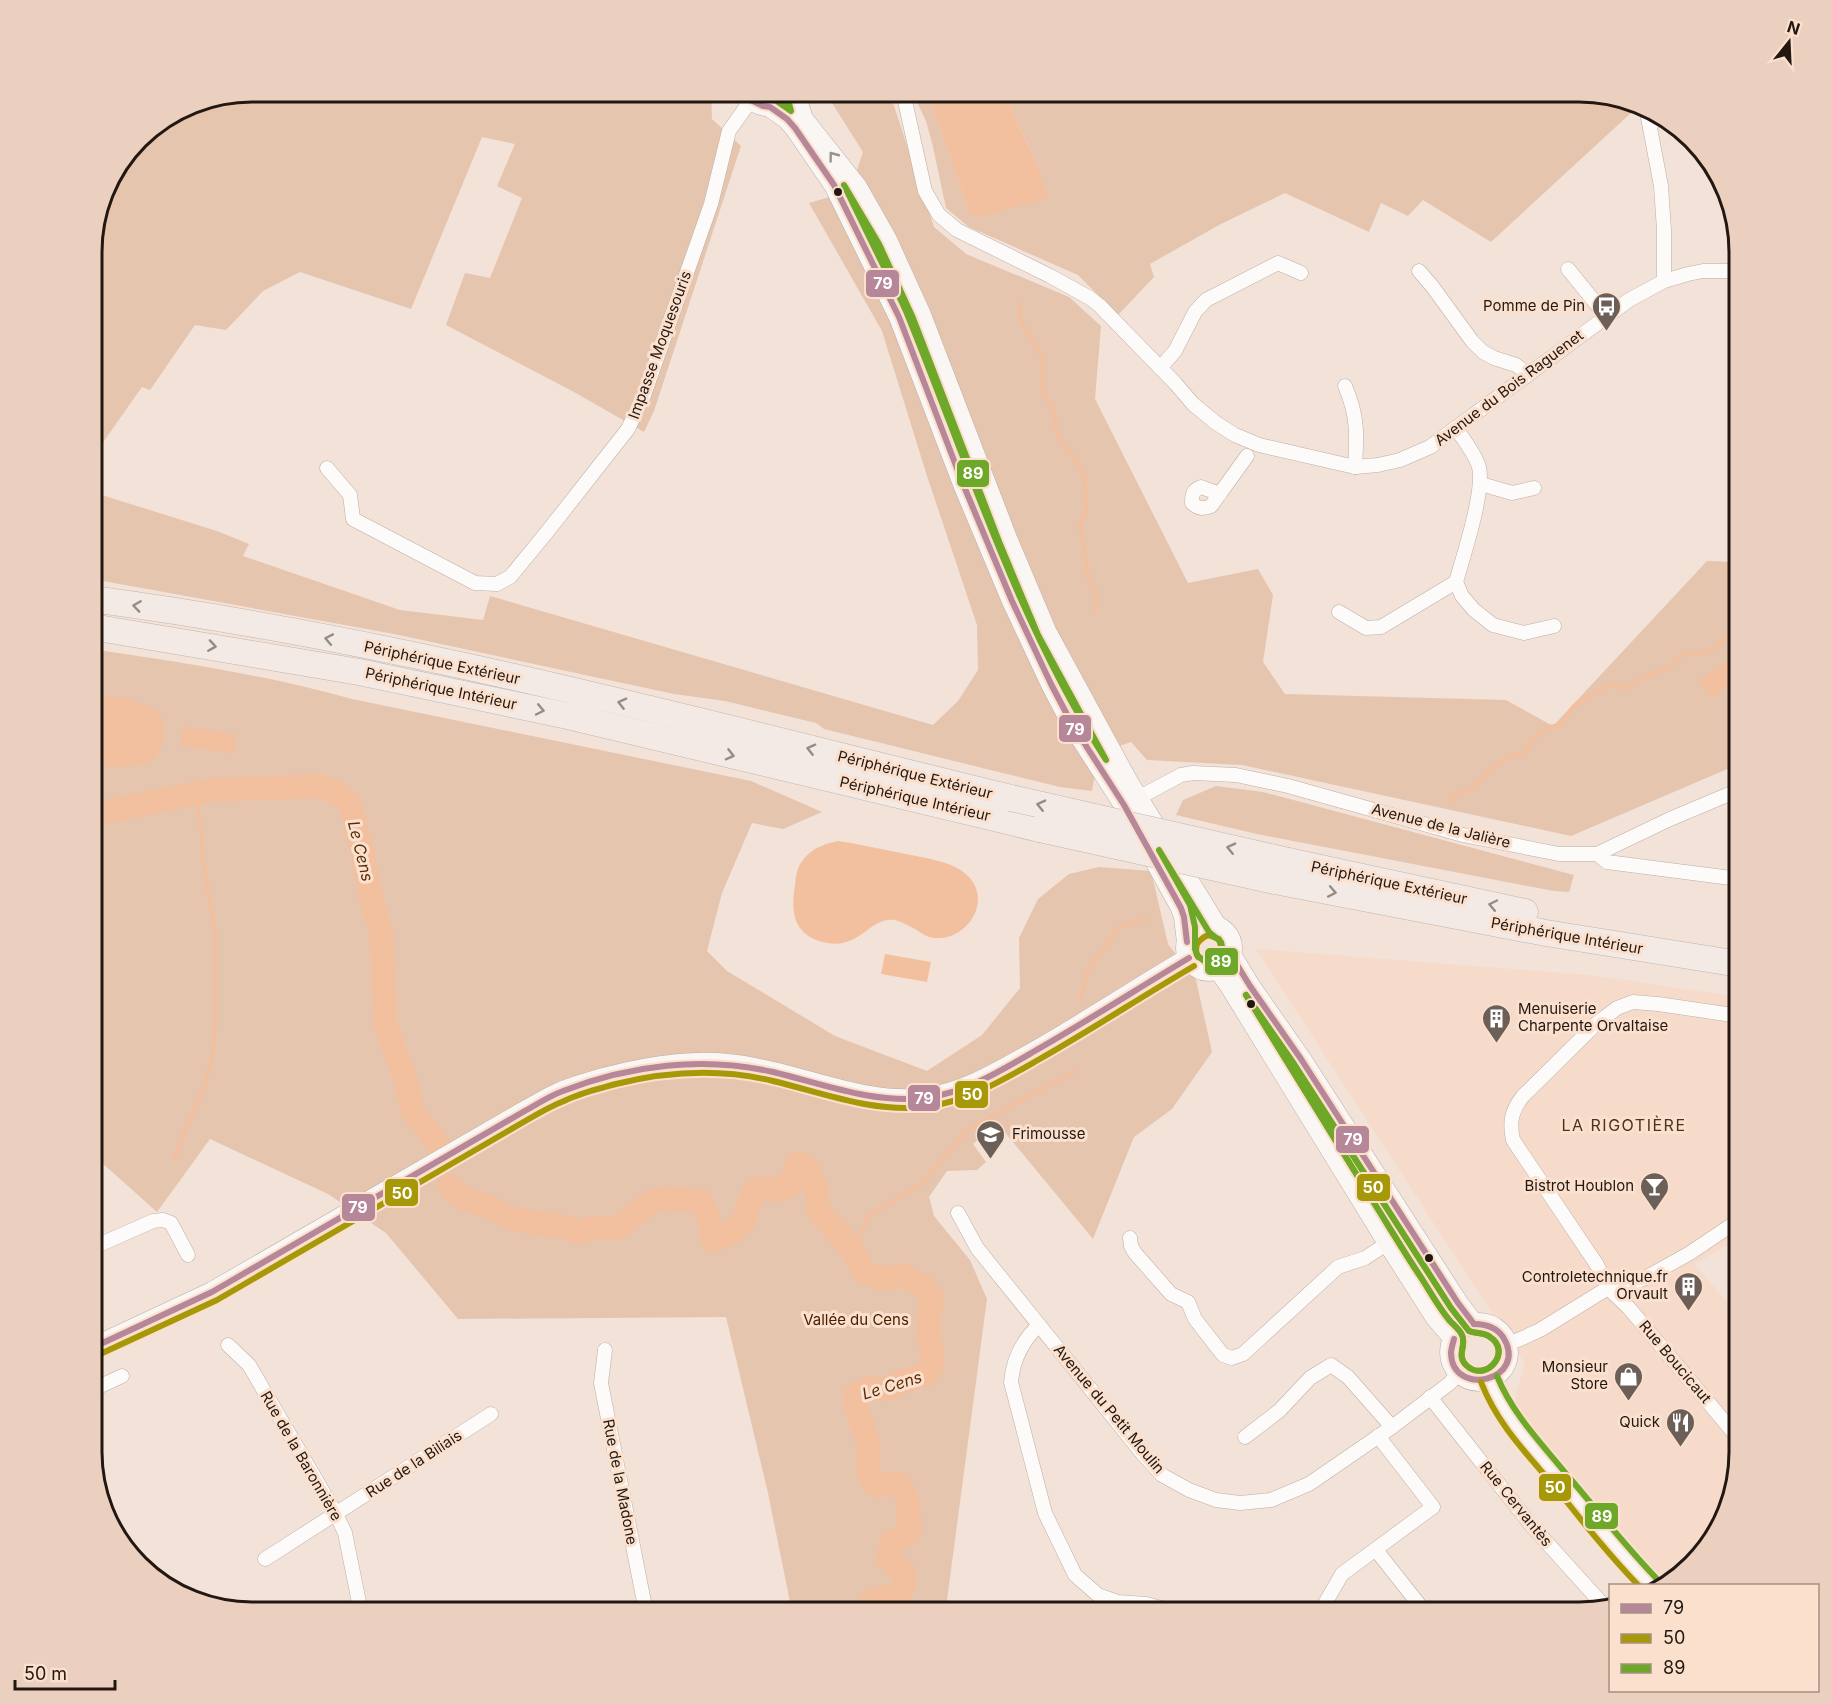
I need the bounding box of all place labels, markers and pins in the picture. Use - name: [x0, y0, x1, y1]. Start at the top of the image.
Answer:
- unlabelled marker: [832, 186, 844, 198]
- bus stop icon: Pomme de Pin: [1590, 290, 1622, 332]
- place label: Pomme de Pin: [1483, 296, 1585, 315]
- unlabelled marker: [1245, 998, 1257, 1010]
- place label: Menuiserie Charpente Orvaltaise: [1518, 999, 1668, 1035]
- building icon: Menuiserie Charpente Orvaltaise: [1481, 1002, 1513, 1044]
- school or university icon: Frimousse: [975, 1118, 1007, 1160]
- place label: Frimousse: [1012, 1124, 1086, 1143]
- bar icon: Bistrot Houblon: [1639, 1170, 1671, 1212]
- place label: Bistrot Houblon: [1525, 1176, 1634, 1195]
- unlabelled marker: [1423, 1252, 1435, 1264]
- place label: Controletechnique.fr Orvault: [1522, 1267, 1668, 1303]
- building icon: Controletechnique.fr Orvault: [1673, 1270, 1705, 1312]
- place label: Monsieur Store: [1542, 1357, 1608, 1393]
- shop icon: Monsieur Store: [1613, 1360, 1645, 1402]
- restaurant icon: Quick: [1665, 1406, 1697, 1448]
- place label: Quick: [1619, 1412, 1661, 1431]

